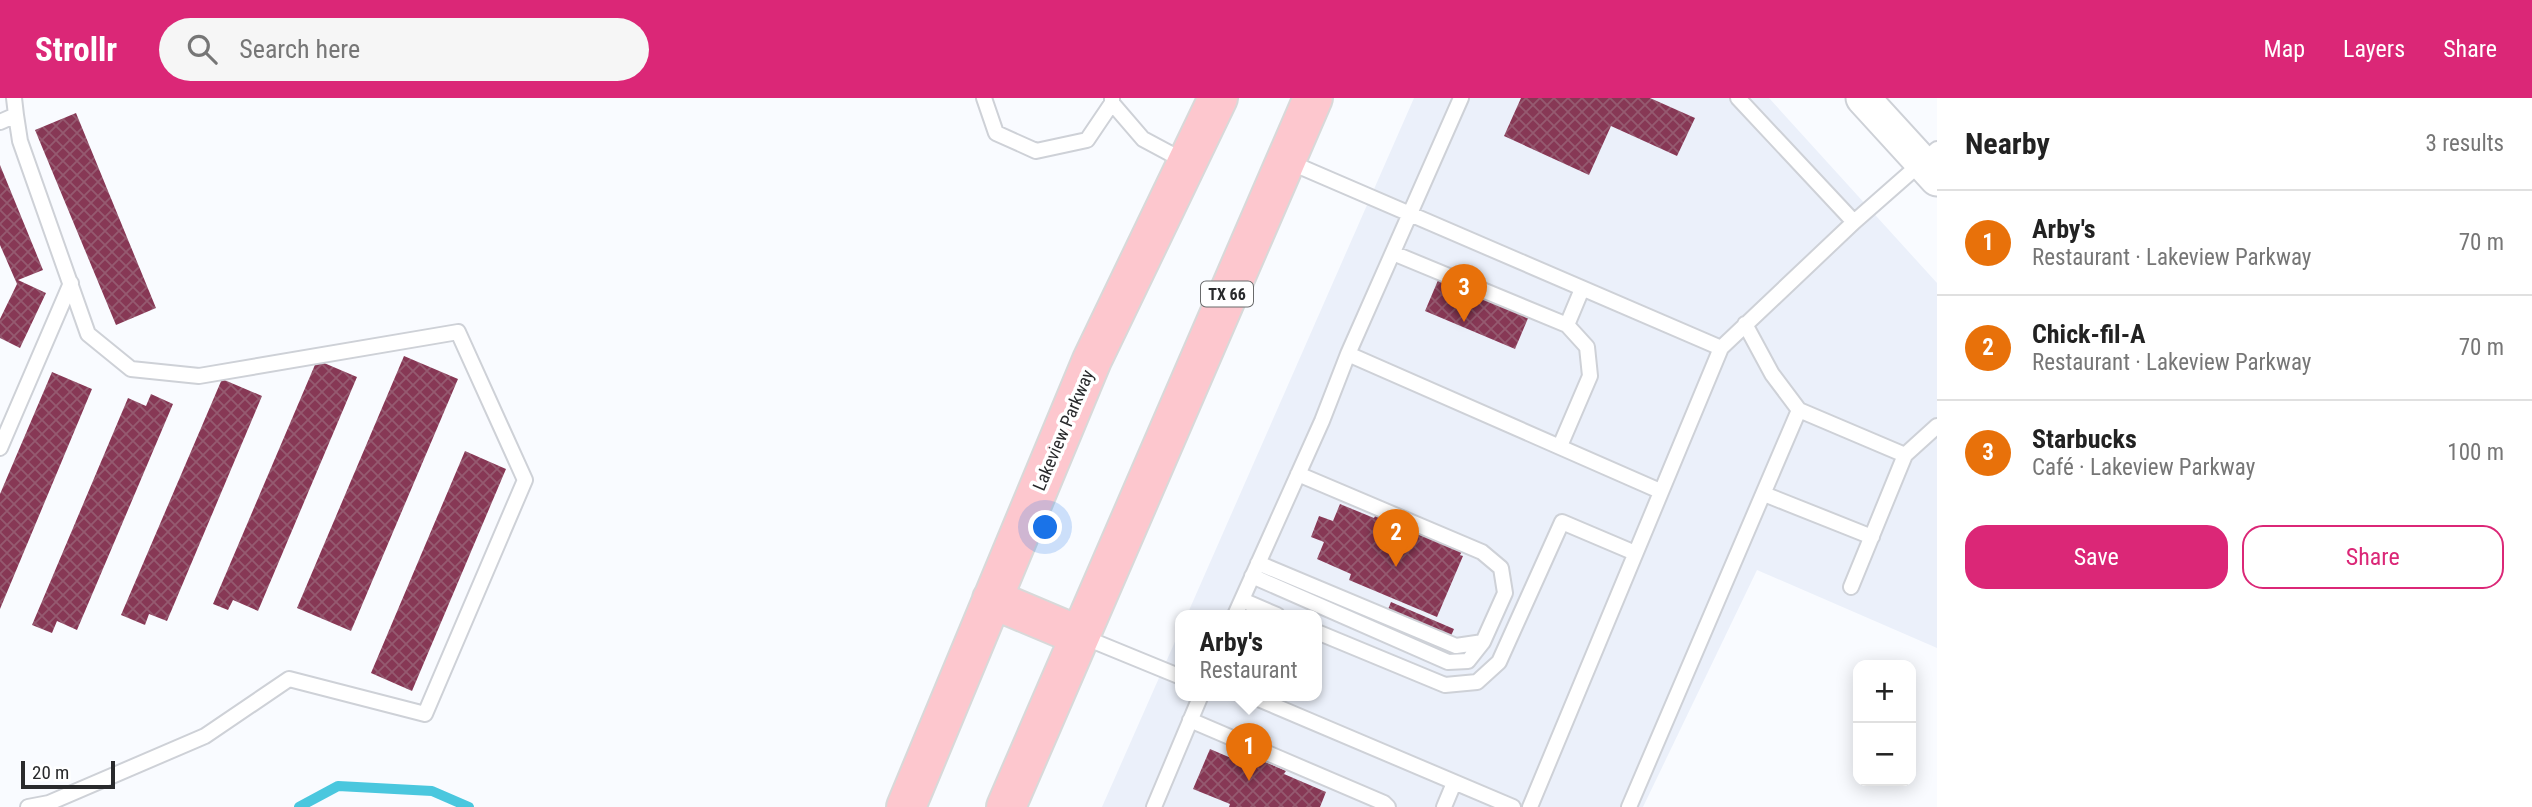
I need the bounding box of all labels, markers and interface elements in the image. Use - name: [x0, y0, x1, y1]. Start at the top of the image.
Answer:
- search box: [159, 18, 649, 81]
- text: Strollr: [35, 30, 117, 69]
- icon: search: [183, 30, 221, 68]
- text: Search here: [239, 34, 360, 64]
- text: Map: [2264, 35, 2305, 63]
- text: Layers: [2343, 35, 2405, 63]
- text: Share: [2443, 35, 2497, 63]
- text: Nearby: [1965, 126, 2050, 161]
- text: 3 results: [2426, 130, 2504, 157]
- text: Arby's: [2032, 214, 2095, 244]
- text: 1: [1982, 229, 1994, 256]
- text: 70 m: [2459, 229, 2504, 256]
- text: Restaurant · Lakeview Parkway: [2032, 244, 2311, 271]
- pin: 3: [1441, 264, 1487, 322]
- road number: TX 66: [1201, 282, 1253, 306]
- text: Chick-fil-A: [2032, 319, 2146, 349]
- text: 2: [1982, 334, 1994, 361]
- text: 70 m: [2459, 334, 2504, 361]
- text: Restaurant · Lakeview Parkway: [2032, 349, 2311, 376]
- street label: Lakeview Parkway: [1028, 366, 1098, 494]
- text: Starbucks: [2032, 424, 2137, 454]
- text: 3: [1982, 439, 1994, 466]
- text: 100 m: [2447, 439, 2504, 466]
- text: Café · Lakeview Parkway: [2032, 454, 2255, 481]
- pin: 2: [1373, 509, 1419, 567]
- your location: [1028, 510, 1062, 544]
- button: Save: [1965, 525, 2228, 589]
- button: Share: [2242, 525, 2504, 589]
- popup: [1175, 610, 1322, 701]
- text: Arby's: [1200, 627, 1263, 657]
- text: Restaurant: [1200, 657, 1297, 684]
- map controls: [1853, 660, 1916, 786]
- button: +: [1853, 660, 1916, 723]
- pin: 1: [1226, 723, 1272, 781]
- button: −: [1853, 723, 1916, 786]
- scale bar: [21, 758, 116, 790]
- text: 20 m: [32, 761, 69, 784]

